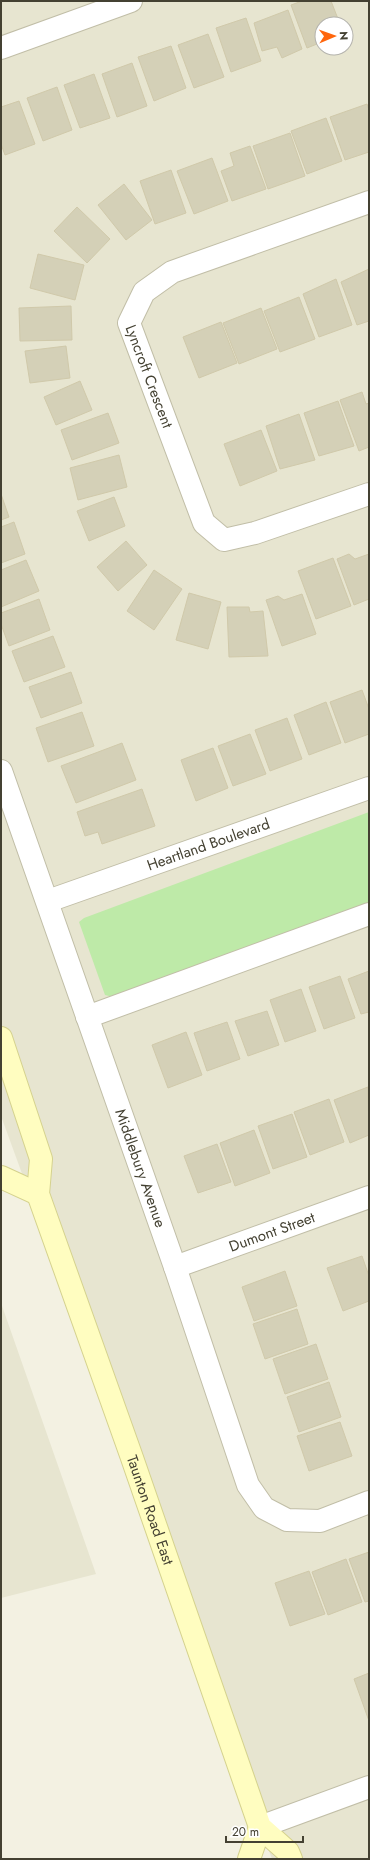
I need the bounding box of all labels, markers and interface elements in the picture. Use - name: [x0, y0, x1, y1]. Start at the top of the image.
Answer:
- north arrow: [314, 16, 354, 56]
- text: N: [336, 31, 352, 40]
- street label: Lyncroft Crescent: [120, 322, 179, 432]
- street label: Heartland Boulevard: [144, 813, 273, 876]
- street label: Middlebury Avenue: [109, 1106, 171, 1231]
- street label: Dumont Street: [226, 1206, 318, 1258]
- street label: Taunton Road East: [121, 1452, 179, 1568]
- scale bar: [226, 1818, 303, 1844]
- text: 20 m: [232, 1823, 259, 1841]

